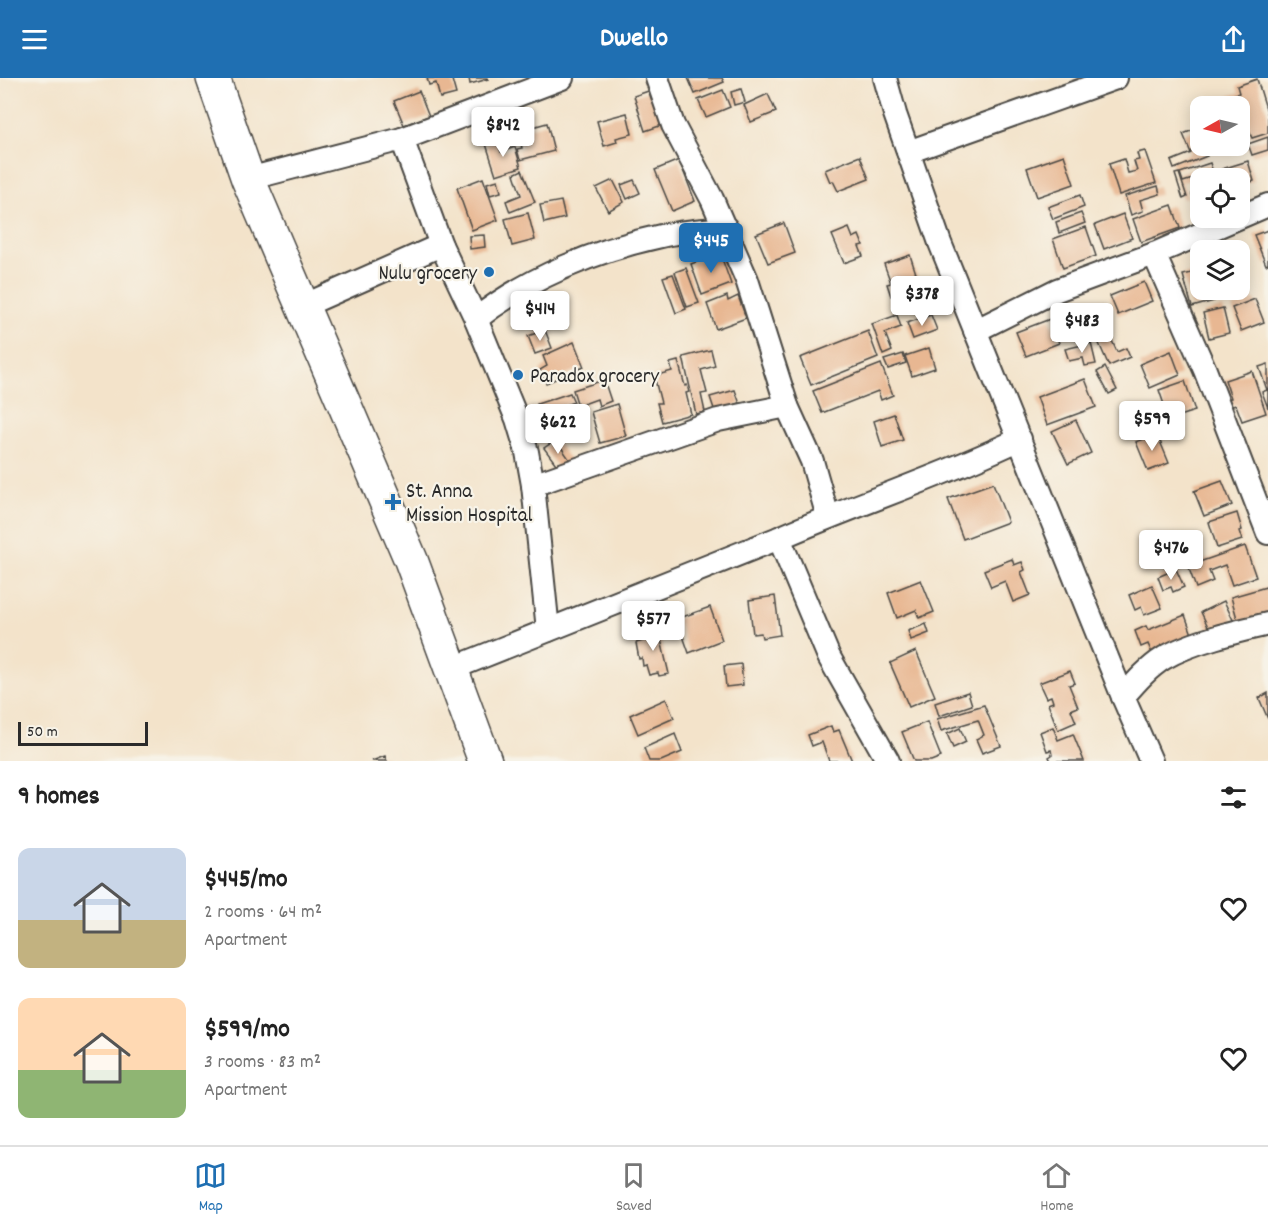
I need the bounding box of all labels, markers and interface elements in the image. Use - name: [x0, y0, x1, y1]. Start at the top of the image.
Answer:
- text: Dwello: [600, 20, 668, 59]
- icon: menu: [18, 23, 51, 56]
- icon: share: [1217, 23, 1250, 56]
- north arrow: [1190, 96, 1250, 156]
- map controls: [1190, 96, 1250, 300]
- pin: $842: [467, 107, 539, 158]
- text: $842: [485, 112, 521, 140]
- button: locate: [1190, 168, 1250, 228]
- pin: $445: [675, 223, 747, 274]
- text: $445: [693, 228, 729, 256]
- button: layers: [1190, 240, 1250, 300]
- place label: Nulu grocery: [378, 260, 477, 290]
- marker: Nulu grocery: [482, 265, 496, 279]
- pin: $378: [886, 276, 958, 327]
- text: $378: [905, 281, 939, 309]
- pin: $414: [504, 291, 576, 342]
- text: $414: [524, 296, 556, 324]
- pin: $483: [1046, 303, 1118, 354]
- text: $483: [1064, 308, 1100, 336]
- place label: Paradox grocery: [530, 363, 660, 393]
- marker: Paradox grocery: [511, 368, 525, 382]
- pin: $599: [1116, 401, 1188, 452]
- pin: $622: [522, 404, 594, 455]
- text: $599: [1133, 406, 1171, 434]
- text: $622: [539, 409, 577, 437]
- place label: St. Anna Mission Hospital: [406, 478, 533, 532]
- marker: St. Anna Mission Hospital: [384, 493, 402, 511]
- pin: $476: [1135, 530, 1207, 581]
- text: $476: [1153, 535, 1189, 563]
- pin: $577: [617, 601, 689, 652]
- text: $577: [636, 606, 670, 634]
- scale bar: [18, 719, 148, 746]
- text: 50 m: [27, 721, 58, 744]
- text: 9 homes: [18, 779, 100, 816]
- icon: filters: [1217, 781, 1250, 814]
- text: $445/mo: [204, 862, 288, 899]
- icon: home: [66, 872, 138, 944]
- icon: heart: [1217, 892, 1250, 925]
- text: 2 rooms · 64 m²: [204, 899, 322, 927]
- text: Apartment: [204, 927, 287, 955]
- text: $599/mo: [204, 1012, 290, 1049]
- icon: home: [66, 1022, 138, 1094]
- icon: heart: [1217, 1042, 1250, 1075]
- text: 3 rooms · 83 m²: [204, 1049, 321, 1077]
- text: Apartment: [204, 1077, 287, 1105]
- tab: Map: [194, 1159, 227, 1218]
- tab: Saved: [616, 1159, 652, 1218]
- tab: Home: [1040, 1159, 1074, 1218]

